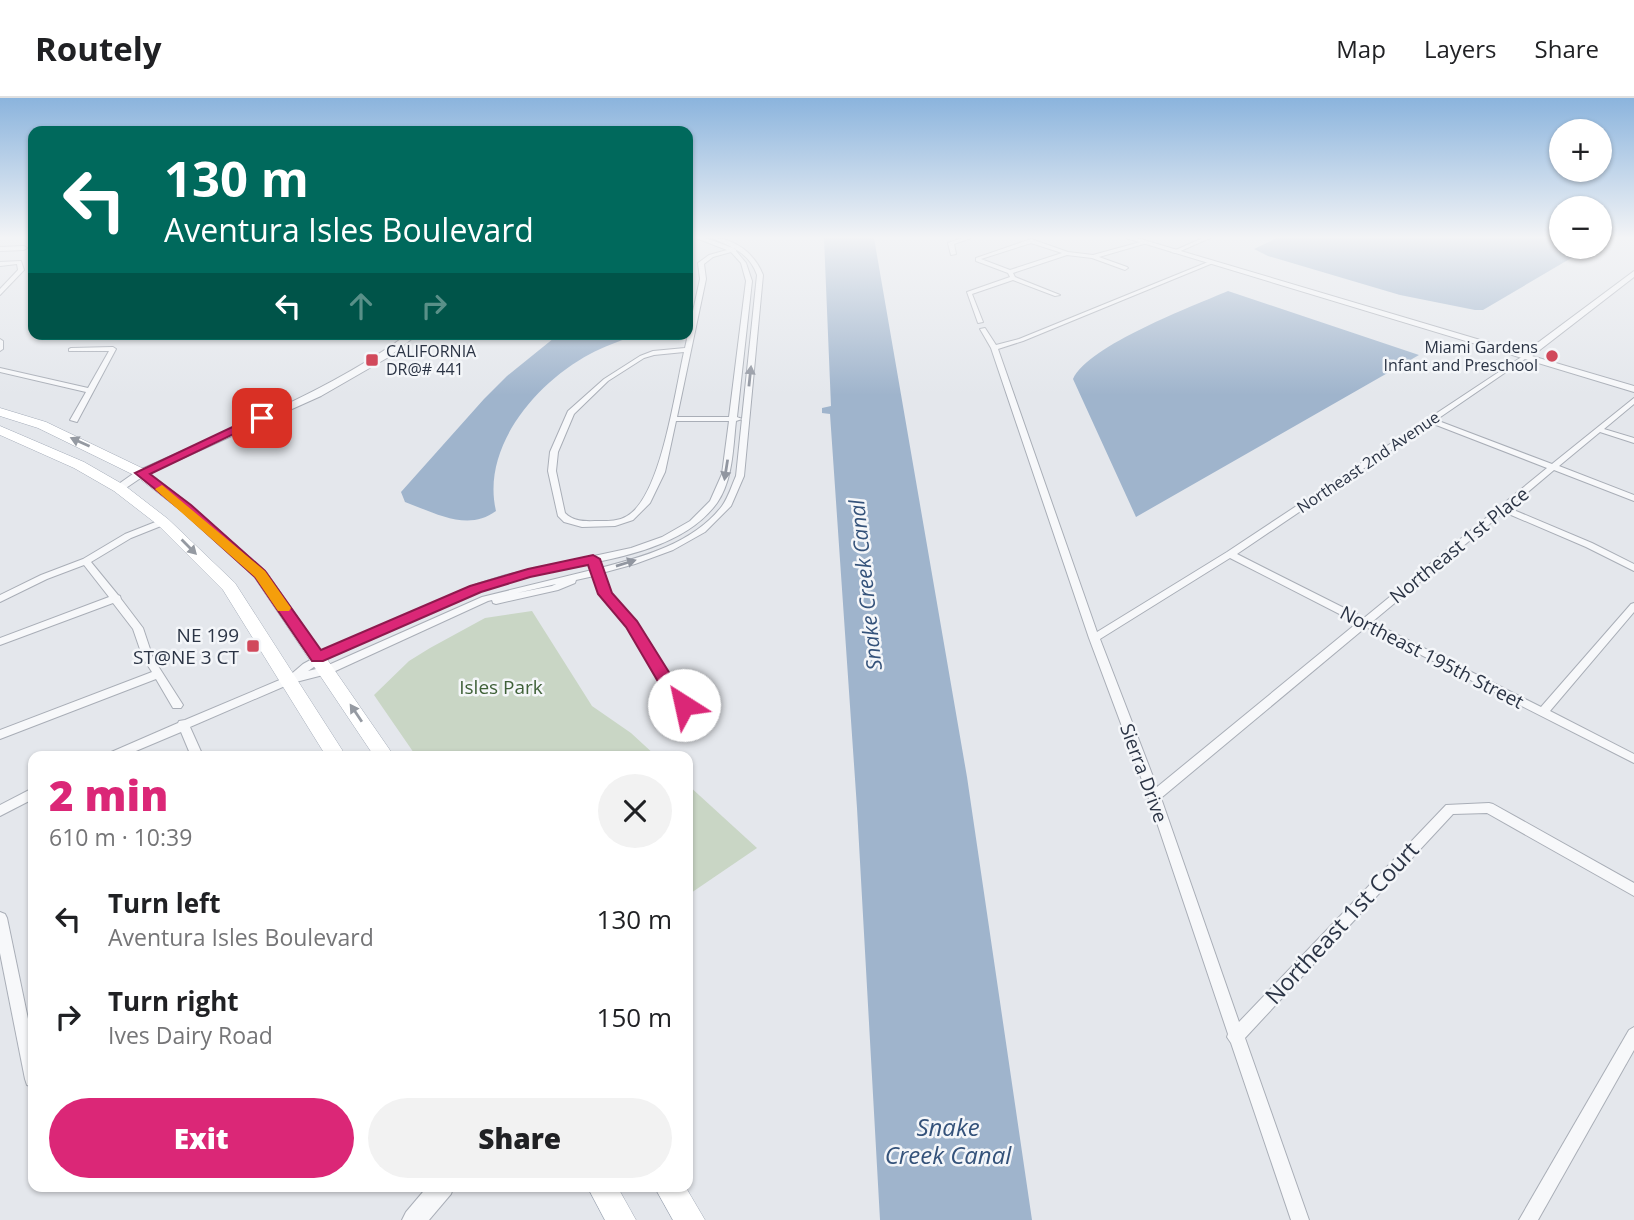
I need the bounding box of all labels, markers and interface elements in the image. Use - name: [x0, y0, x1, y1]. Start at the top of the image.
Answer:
- text: Routely: [35, 26, 162, 71]
- text: Map: [1336, 32, 1386, 65]
- text: Layers: [1424, 32, 1497, 65]
- text: Share: [1535, 32, 1599, 65]
- map controls: [1549, 119, 1612, 259]
- button: +: [1549, 119, 1612, 182]
- text: 130 m: [164, 145, 309, 211]
- icon: left: [49, 154, 140, 245]
- button: −: [1549, 196, 1612, 259]
- text: Aventura Isles Boulevard: [164, 208, 534, 251]
- icon: left: [269, 287, 307, 325]
- icon: ahead: [342, 287, 380, 325]
- icon: right: [415, 287, 453, 325]
- place label: Miami Gardens Infant and Preschool: [1384, 336, 1538, 376]
- place label: CALIFORNIA DR@# 441: [386, 340, 477, 380]
- marker: Miami Gardens Infant and Preschool: [1544, 348, 1560, 364]
- marker: CALIFORNIA DR@# 441: [364, 352, 380, 368]
- one-way arrow: [745, 365, 756, 387]
- pin: [232, 388, 292, 448]
- icon: arrive: [243, 399, 281, 437]
- street label: Northeast 2nd Avenue: [1292, 406, 1444, 518]
- one-way arrow: [70, 436, 90, 448]
- one-way arrow: [720, 459, 731, 481]
- street label: Northeast 1st Place: [1384, 481, 1534, 609]
- water label: Snake Creek Canal: [842, 498, 888, 672]
- one-way arrow: [180, 539, 197, 555]
- one-way arrow: [616, 558, 637, 568]
- street label: Northeast 195th Street: [1336, 599, 1529, 715]
- place label: NE 199 ST@NE 3 CT: [133, 622, 240, 670]
- marker: NE 199 ST@NE 3 CT: [245, 638, 261, 654]
- position arrow: [647, 668, 721, 742]
- park label: Isles Park: [459, 674, 543, 700]
- one-way arrow: [349, 703, 362, 723]
- street label: Sierra Drive: [1114, 720, 1174, 826]
- text: 2 min: [49, 766, 168, 823]
- button: close: [598, 774, 672, 848]
- text: 610 m · 10:39: [49, 821, 192, 853]
- street label: Northeast 1st Court: [1257, 834, 1425, 1011]
- text: Turn left: [108, 885, 220, 921]
- icon: left: [49, 900, 87, 938]
- text: 130 m: [597, 901, 672, 937]
- text: Aventura Isles Boulevard: [108, 921, 374, 953]
- text: Turn right: [108, 983, 239, 1019]
- icon: right: [49, 998, 87, 1036]
- text: 150 m: [597, 999, 672, 1035]
- text: Ives Dairy Road: [108, 1019, 273, 1051]
- button: Exit: [49, 1098, 354, 1178]
- button: Share: [368, 1098, 672, 1178]
- water label: Snake Creek Canal: [885, 1110, 1012, 1171]

